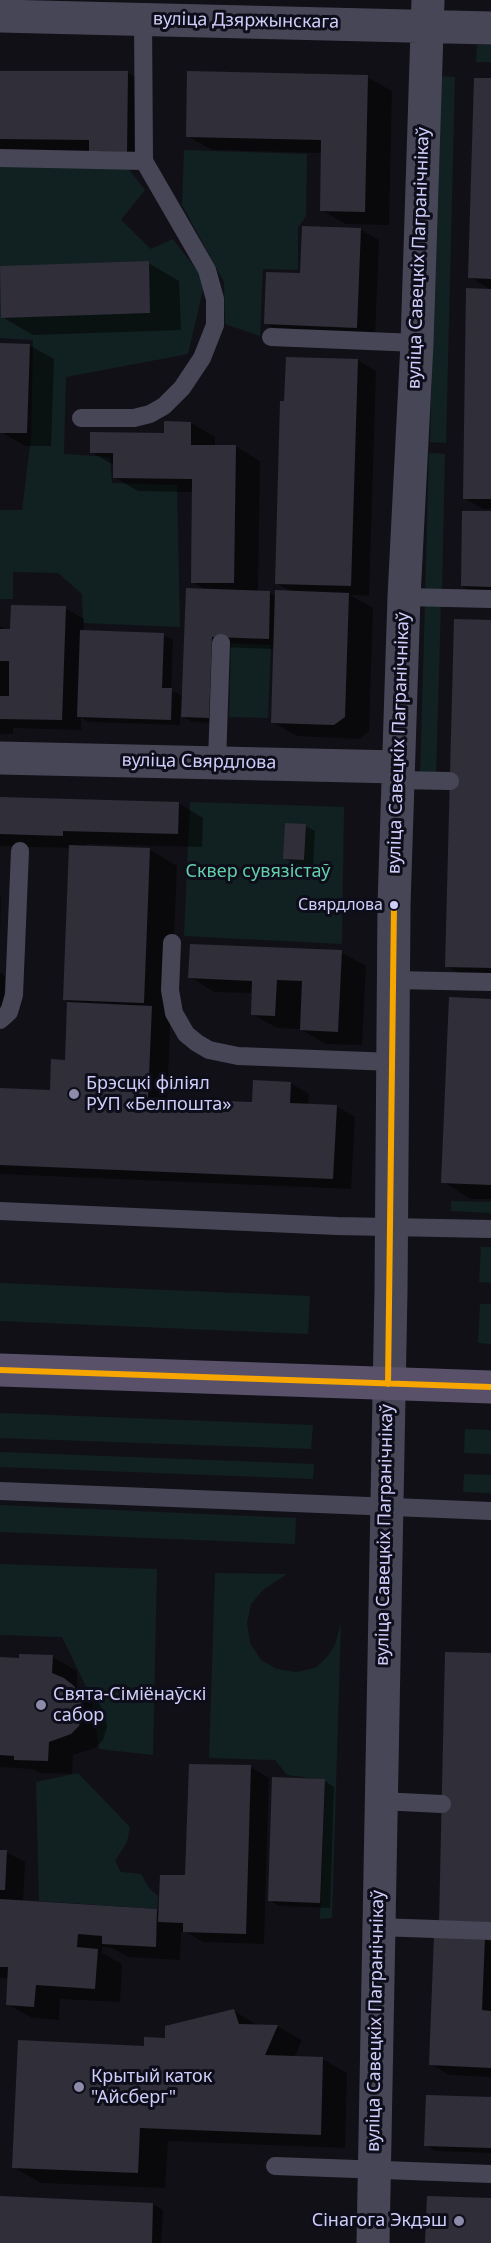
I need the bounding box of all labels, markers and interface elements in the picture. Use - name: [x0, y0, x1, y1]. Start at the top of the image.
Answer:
- street label: вуліца Дзяржынскага: [153, 9, 339, 33]
- street label: вуліца Савецкіх Пагранічнікаў: [404, 127, 434, 389]
- street label: вуліца Савецкіх Пагранічнікаў: [384, 612, 414, 874]
- street label: вуліца Свярдлова: [121, 750, 277, 774]
- park label: Сквер сувязістаў: [185, 861, 331, 883]
- place label: Свярдлова: [298, 895, 383, 915]
- marker: Свярдлова: [388, 899, 400, 911]
- place label: Брэсцкі філіял РУП «Белпошта»: [86, 1073, 231, 1116]
- marker: Брэсцкі філіял РУП «Белпошта»: [67, 1087, 81, 1101]
- street label: вуліца Савецкіх Пагранічнікаў: [372, 1404, 398, 1666]
- place label: Свята-Сіміёнаўскі сабор: [53, 1684, 206, 1726]
- marker: Свята-Сіміёнаўскі сабор: [34, 1698, 48, 1712]
- street label: вуліца Савецкіх Пагранічнікаў: [363, 1890, 389, 2152]
- place label: Крытый каток "Айсберг": [91, 2066, 212, 2108]
- marker: Крытый каток "Айсберг": [72, 2080, 86, 2094]
- place label: Сінагога Экдэш: [312, 2210, 447, 2232]
- marker: Сінагога Экдэш: [452, 2214, 466, 2228]

